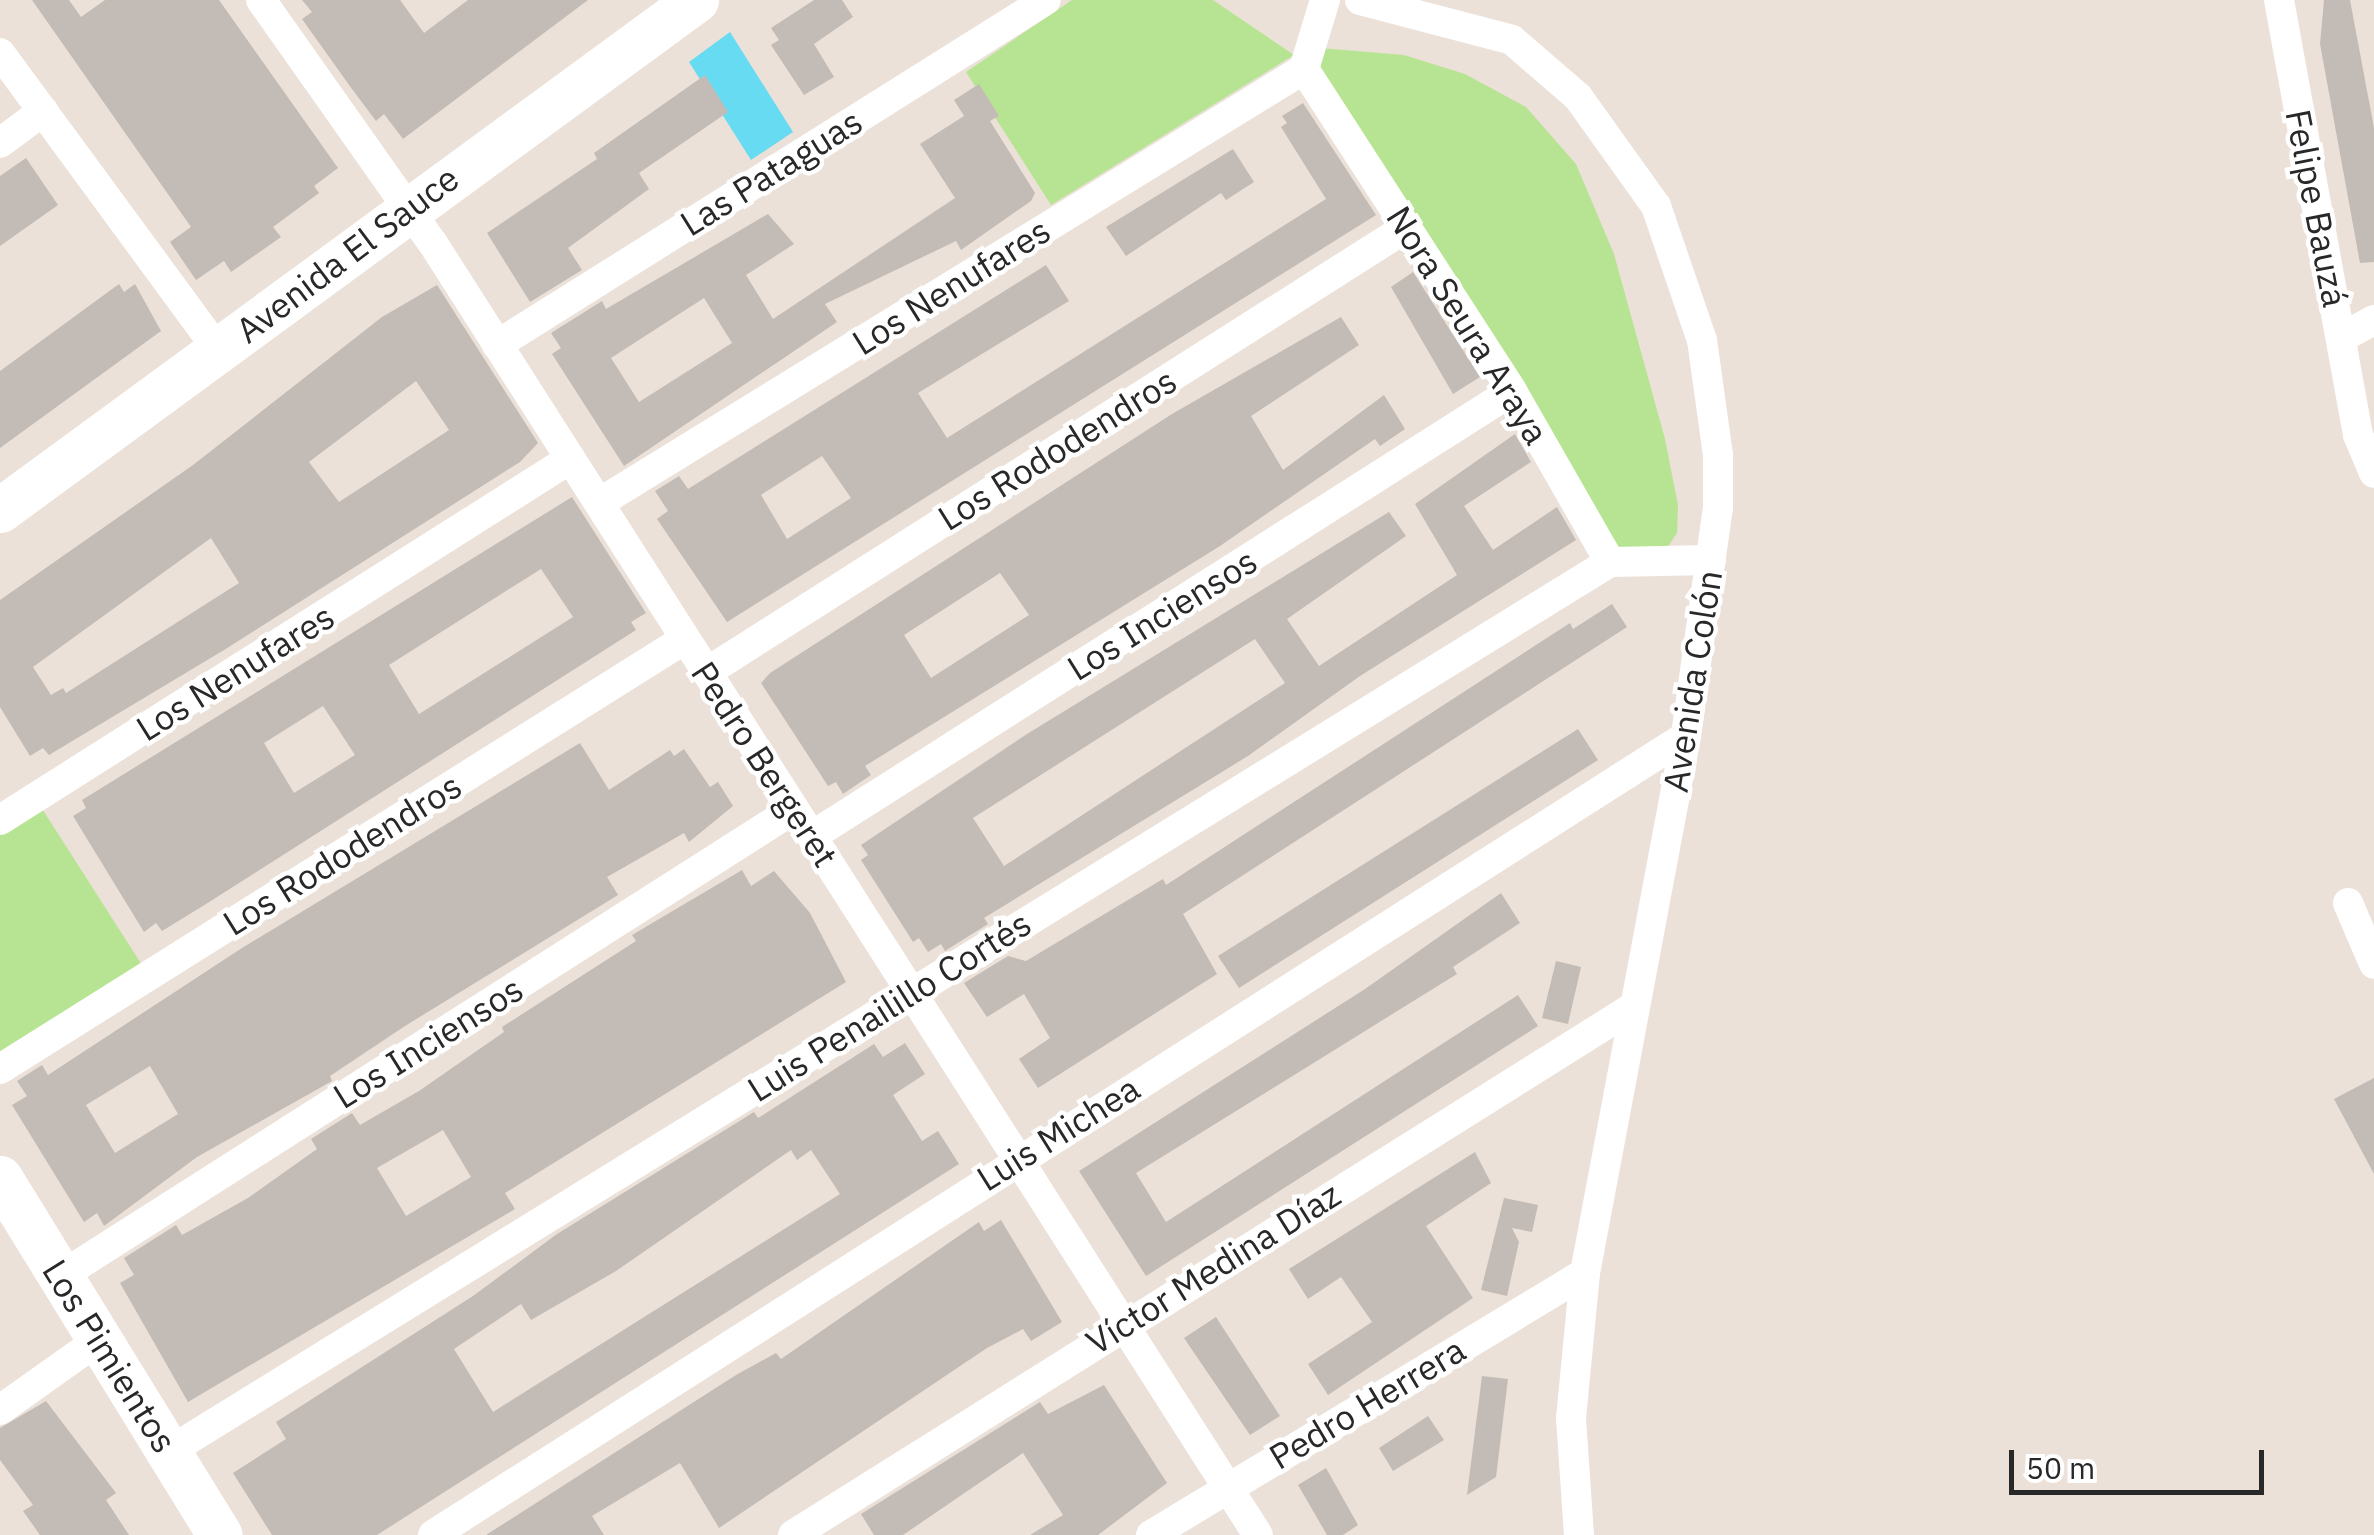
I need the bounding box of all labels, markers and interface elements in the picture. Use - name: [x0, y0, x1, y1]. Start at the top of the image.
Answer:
- street label: Las Pataguas: [673, 100, 869, 244]
- street label: Felipe Bauzá: [2277, 106, 2357, 310]
- street label: Avenida El Sauce: [228, 157, 466, 351]
- street label: Nora Seura Araya: [1378, 198, 1558, 452]
- street label: Los Nenufares: [845, 209, 1057, 363]
- street label: Los Rododendros: [930, 359, 1184, 539]
- street label: Los Inciensos: [1060, 539, 1264, 689]
- street label: Avenida Colón: [1654, 567, 1730, 795]
- street label: Los Nenufares: [129, 595, 341, 749]
- street label: Pedro Bergeret: [683, 653, 847, 875]
- street label: Los Rododendros: [215, 764, 469, 944]
- street label: Luis Penailillo Cortés: [740, 902, 1038, 1110]
- street label: Los Inciensos: [326, 967, 530, 1117]
- street label: Luis Michea: [969, 1067, 1147, 1199]
- street label: Víctor Medina Díaz: [1078, 1173, 1348, 1363]
- street label: Los Pimientos: [34, 1252, 186, 1460]
- street label: Pedro Herrera: [1262, 1328, 1472, 1478]
- scale bar: [2014, 1430, 2269, 1492]
- text: 50 m: [2026, 1448, 2095, 1487]

